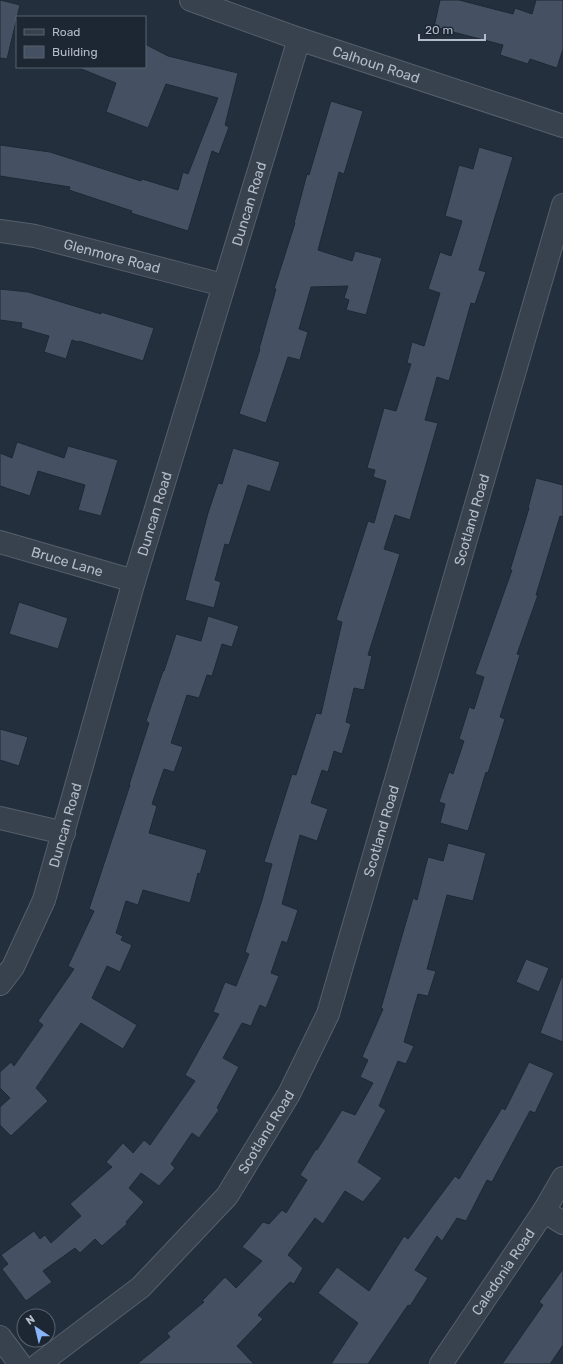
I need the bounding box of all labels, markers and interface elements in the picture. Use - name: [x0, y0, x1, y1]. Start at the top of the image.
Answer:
- legend: [16, 16, 146, 68]
- scale bar: [419, 16, 485, 42]
- text: 20 m: [425, 23, 453, 37]
- text: Road: [52, 25, 80, 39]
- street label: Calhoun Road: [330, 42, 422, 87]
- text: Building: [52, 45, 98, 59]
- street label: Duncan Road: [228, 160, 270, 248]
- street label: Glenmore Road: [62, 235, 162, 277]
- street label: Duncan Road: [134, 470, 175, 558]
- street label: Scotland Road: [450, 472, 493, 568]
- street label: Bruce Lane: [29, 543, 105, 580]
- street label: Duncan Road: [45, 781, 85, 869]
- street label: Scotland Road: [360, 783, 403, 879]
- street label: Scotland Road: [234, 1087, 298, 1177]
- street label: Caledonia Road: [468, 1225, 538, 1319]
- north arrow: [16, 1308, 56, 1348]
- text: N: [24, 1313, 38, 1328]

